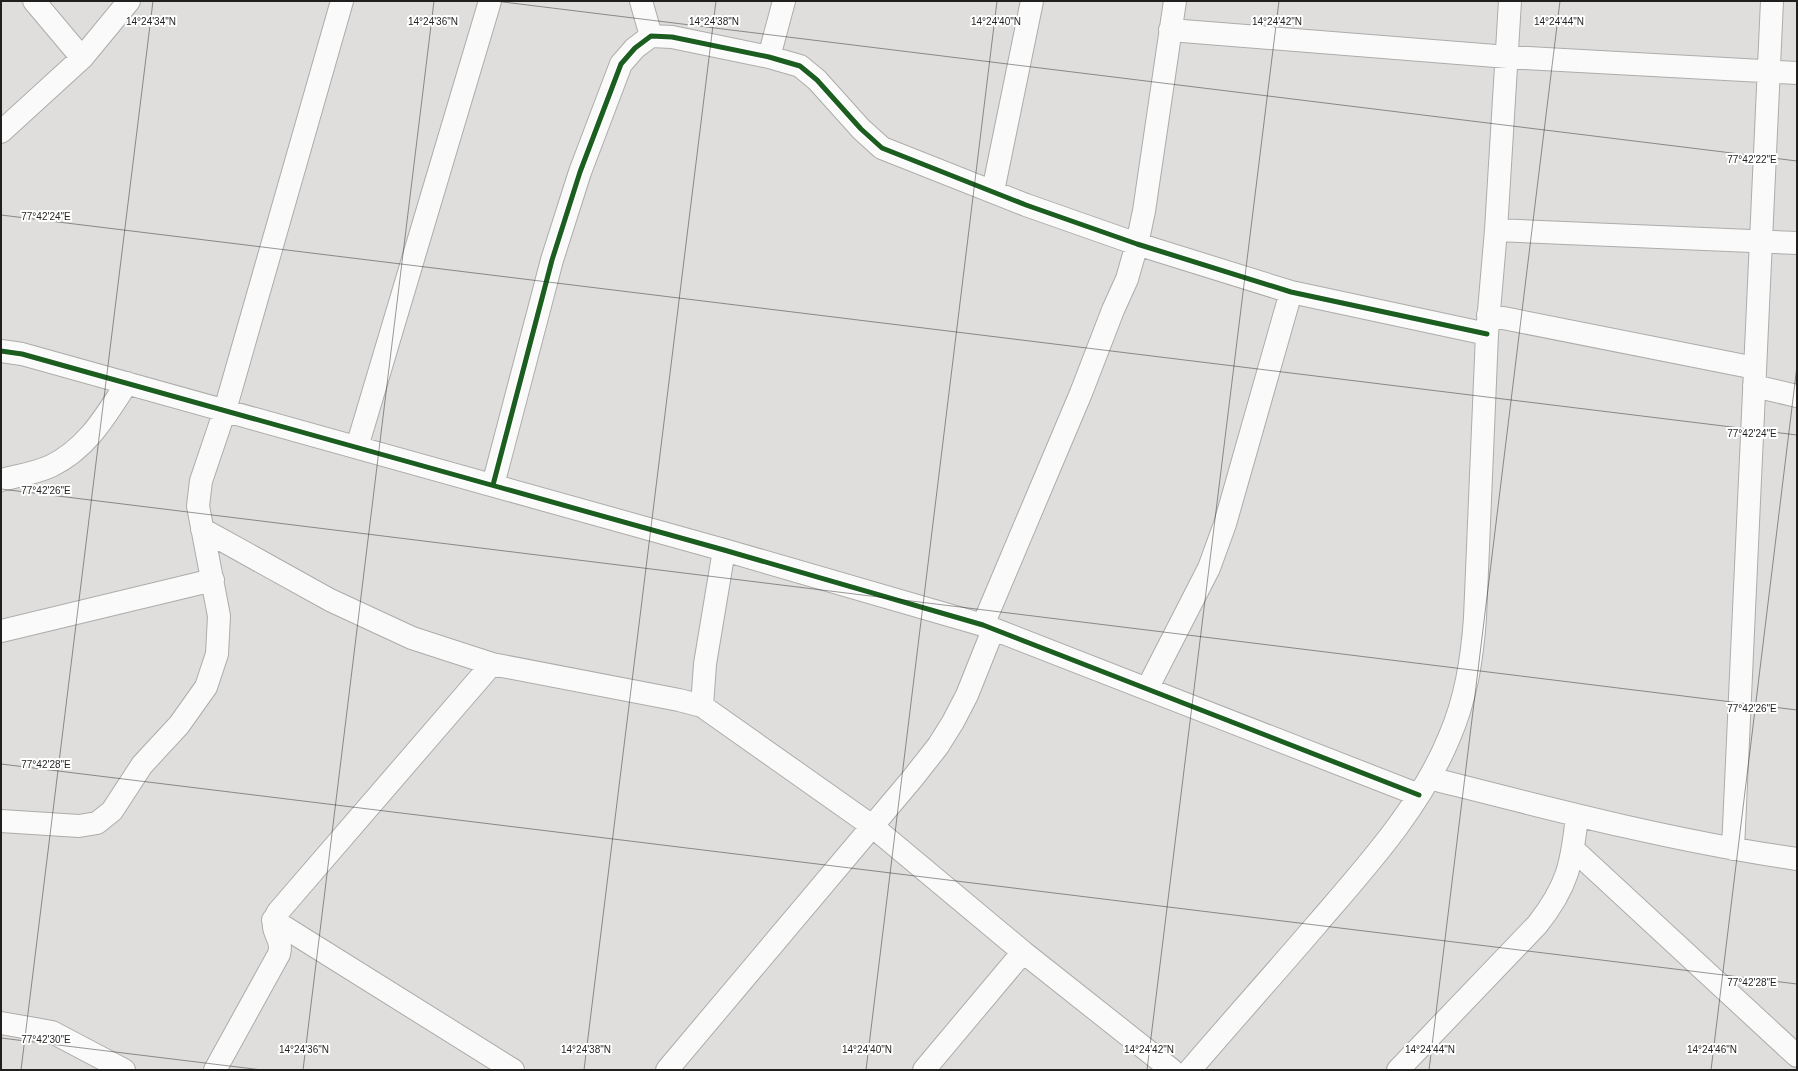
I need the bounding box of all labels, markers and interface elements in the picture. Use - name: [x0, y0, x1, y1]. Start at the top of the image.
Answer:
- text: 14°24'34"N: [126, 16, 176, 27]
- text: 14°24'36"N: [408, 16, 458, 27]
- text: 14°24'38"N: [689, 16, 739, 27]
- text: 14°24'40"N: [971, 16, 1021, 27]
- text: 14°24'42"N: [1252, 16, 1302, 27]
- text: 14°24'44"N: [1534, 16, 1584, 27]
- text: 77°42'22"E: [1727, 154, 1777, 165]
- text: 77°42'24"E: [21, 211, 71, 222]
- text: 77°42'24"E: [1727, 428, 1777, 439]
- text: 77°42'26"E: [21, 485, 71, 496]
- text: 77°42'26"E: [1727, 703, 1777, 714]
- text: 77°42'28"E: [21, 759, 71, 770]
- text: 77°42'28"E: [1727, 977, 1777, 988]
- text: 77°42'30"E: [21, 1034, 71, 1045]
- text: 14°24'36"N: [279, 1044, 329, 1055]
- text: 14°24'38"N: [561, 1044, 611, 1055]
- text: 14°24'40"N: [842, 1044, 892, 1055]
- text: 14°24'42"N: [1124, 1044, 1174, 1055]
- text: 14°24'44"N: [1405, 1044, 1455, 1055]
- text: 14°24'46"N: [1687, 1044, 1737, 1055]

